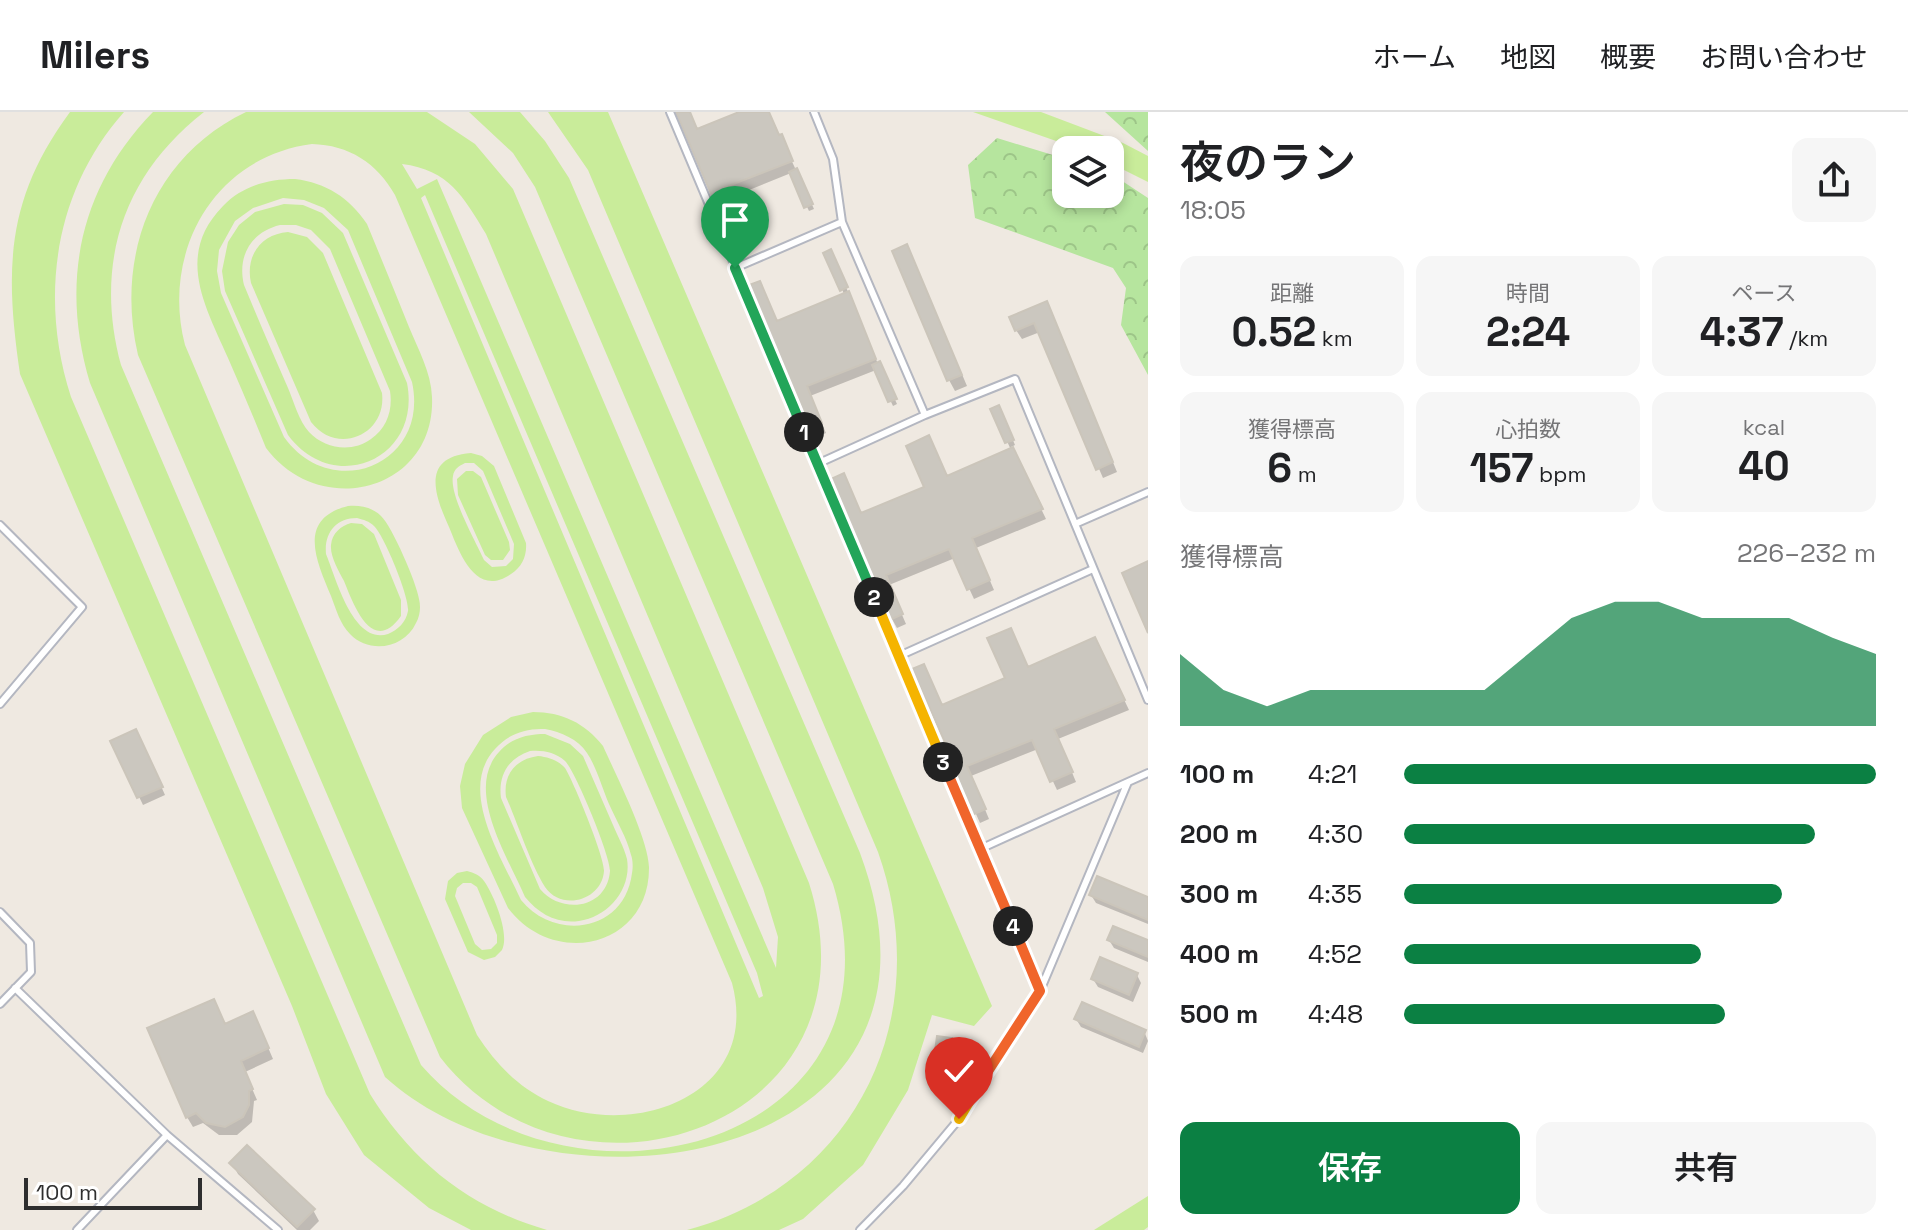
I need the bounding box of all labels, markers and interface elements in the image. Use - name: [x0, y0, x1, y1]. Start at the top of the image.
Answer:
- text: Milers: [40, 31, 150, 79]
- text: ホーム: [1373, 39, 1456, 75]
- text: 地図: [1500, 39, 1556, 75]
- text: 概要: [1600, 39, 1656, 75]
- text: お問い合わせ: [1700, 39, 1868, 75]
- text: 夜のラン: [1180, 135, 1356, 191]
- map controls: [1052, 136, 1124, 208]
- button: layers: [1052, 136, 1124, 208]
- button: share: [1792, 138, 1876, 222]
- pin: [701, 186, 769, 268]
- text: 18:05: [1180, 193, 1246, 227]
- icon: arrive: [713, 198, 757, 242]
- text: 距離: [1270, 279, 1314, 307]
- text: 時間: [1506, 279, 1550, 307]
- text: ペース: [1732, 279, 1796, 307]
- text: 0.52: [1231, 307, 1316, 358]
- text: 2:24: [1486, 307, 1570, 358]
- text: 4:37: [1700, 307, 1784, 358]
- text: km: [1316, 324, 1353, 352]
- text: /km: [1784, 324, 1828, 352]
- pin: 1: [784, 412, 824, 452]
- text: kcal: [1743, 413, 1785, 441]
- text: 獲得標高: [1248, 415, 1336, 443]
- text: 心拍数: [1495, 415, 1561, 443]
- text: 1: [799, 418, 809, 446]
- text: 40: [1738, 441, 1790, 492]
- text: 6: [1267, 443, 1292, 494]
- text: 157: [1470, 443, 1533, 494]
- text: m: [1292, 460, 1317, 488]
- text: bpm: [1533, 460, 1586, 488]
- text: 226–232 m: [1737, 536, 1876, 570]
- text: 獲得標高: [1180, 540, 1284, 574]
- pin: 2: [854, 577, 894, 617]
- text: 2: [867, 583, 881, 611]
- pin: 3: [923, 742, 963, 782]
- text: 3: [936, 748, 950, 776]
- text: 100 m: [1180, 757, 1254, 791]
- text: 4:21: [1308, 757, 1357, 791]
- text: 200 m: [1180, 817, 1258, 851]
- text: 4:30: [1308, 817, 1363, 851]
- text: 300 m: [1180, 877, 1258, 911]
- text: 4:35: [1308, 877, 1362, 911]
- pin: 4: [993, 906, 1033, 946]
- text: 4: [1006, 912, 1020, 940]
- text: 400 m: [1180, 937, 1259, 971]
- text: 4:52: [1308, 937, 1362, 971]
- text: 500 m: [1180, 997, 1258, 1031]
- text: 4:48: [1308, 997, 1363, 1031]
- pin: [925, 1037, 993, 1119]
- icon: check: [937, 1049, 981, 1093]
- button: 保存: [1180, 1122, 1520, 1214]
- button: 共有: [1536, 1122, 1876, 1214]
- scale bar: [24, 1174, 202, 1210]
- text: 100 m: [36, 1178, 98, 1206]

